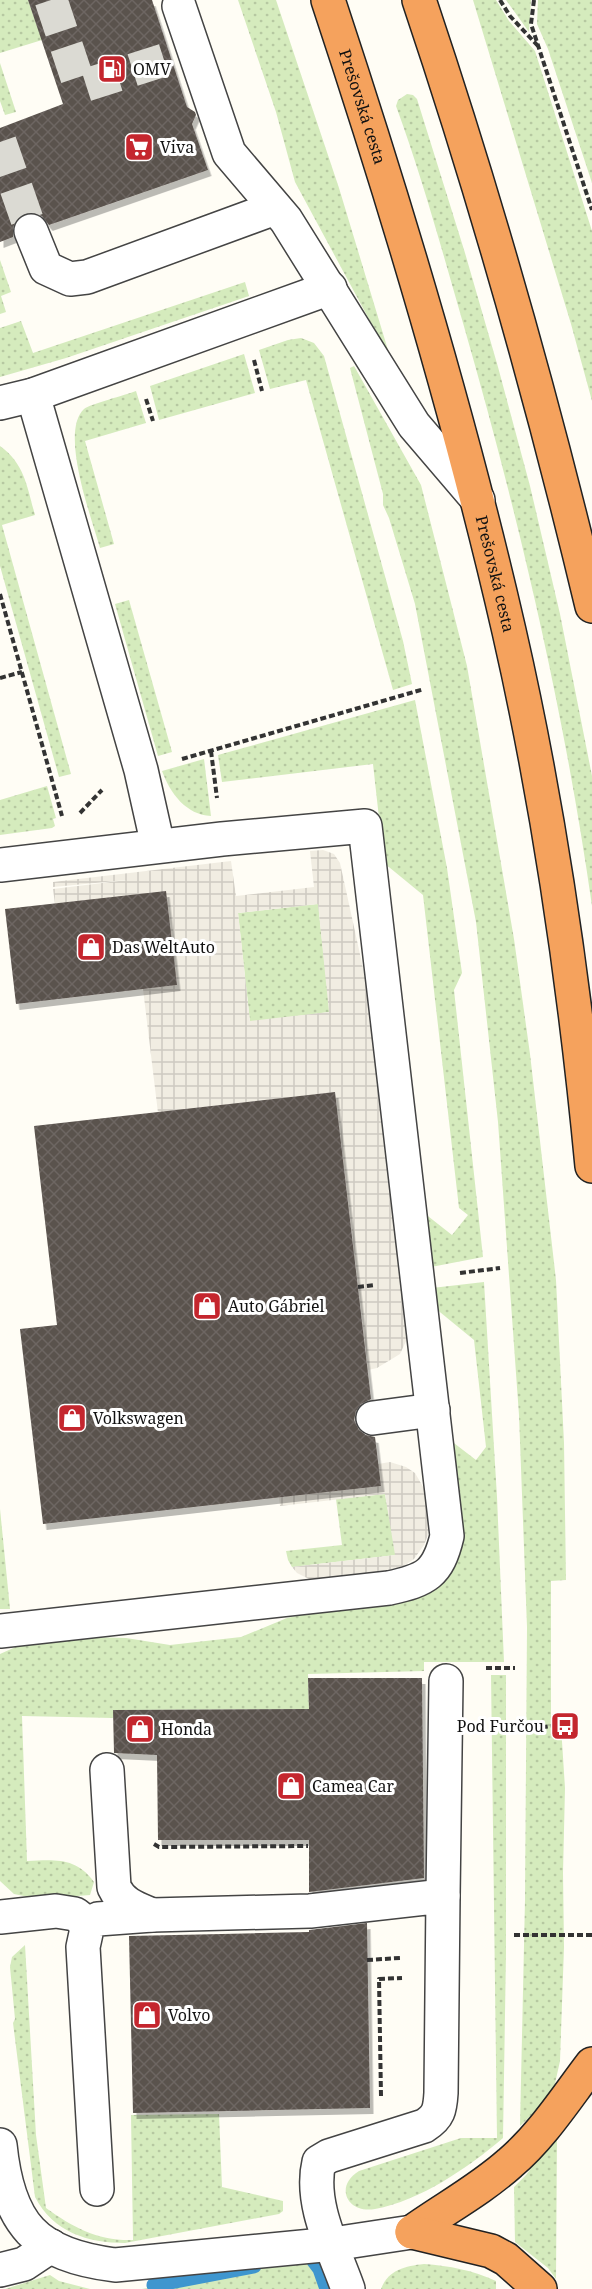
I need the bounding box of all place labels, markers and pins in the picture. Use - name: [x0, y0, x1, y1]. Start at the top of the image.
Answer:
- fuel station icon: OMV: [96, 53, 128, 85]
- place label: OMV: [133, 58, 171, 80]
- supermarket icon: Viva: [123, 131, 155, 163]
- place label: Viva: [160, 136, 194, 158]
- shop icon: Das WeltAuto: [75, 931, 107, 963]
- place label: Das WeltAuto: [112, 936, 215, 958]
- shop icon: Auto Gábriel: [191, 1290, 223, 1322]
- place label: Auto Gábriel: [228, 1295, 325, 1317]
- shop icon: Volkswagen: [56, 1402, 88, 1434]
- place label: Volkswagen: [93, 1407, 184, 1429]
- bus stop icon: Pod Furčou: [549, 1710, 581, 1742]
- shop icon: Honda: [124, 1713, 156, 1745]
- place label: Pod Furčou: [457, 1715, 544, 1737]
- place label: Honda: [161, 1718, 212, 1740]
- shop icon: Camea Car: [275, 1770, 307, 1802]
- place label: Camea Car: [312, 1775, 395, 1797]
- shop icon: Volvo: [131, 1999, 163, 2031]
- place label: Volvo: [168, 2004, 211, 2026]

